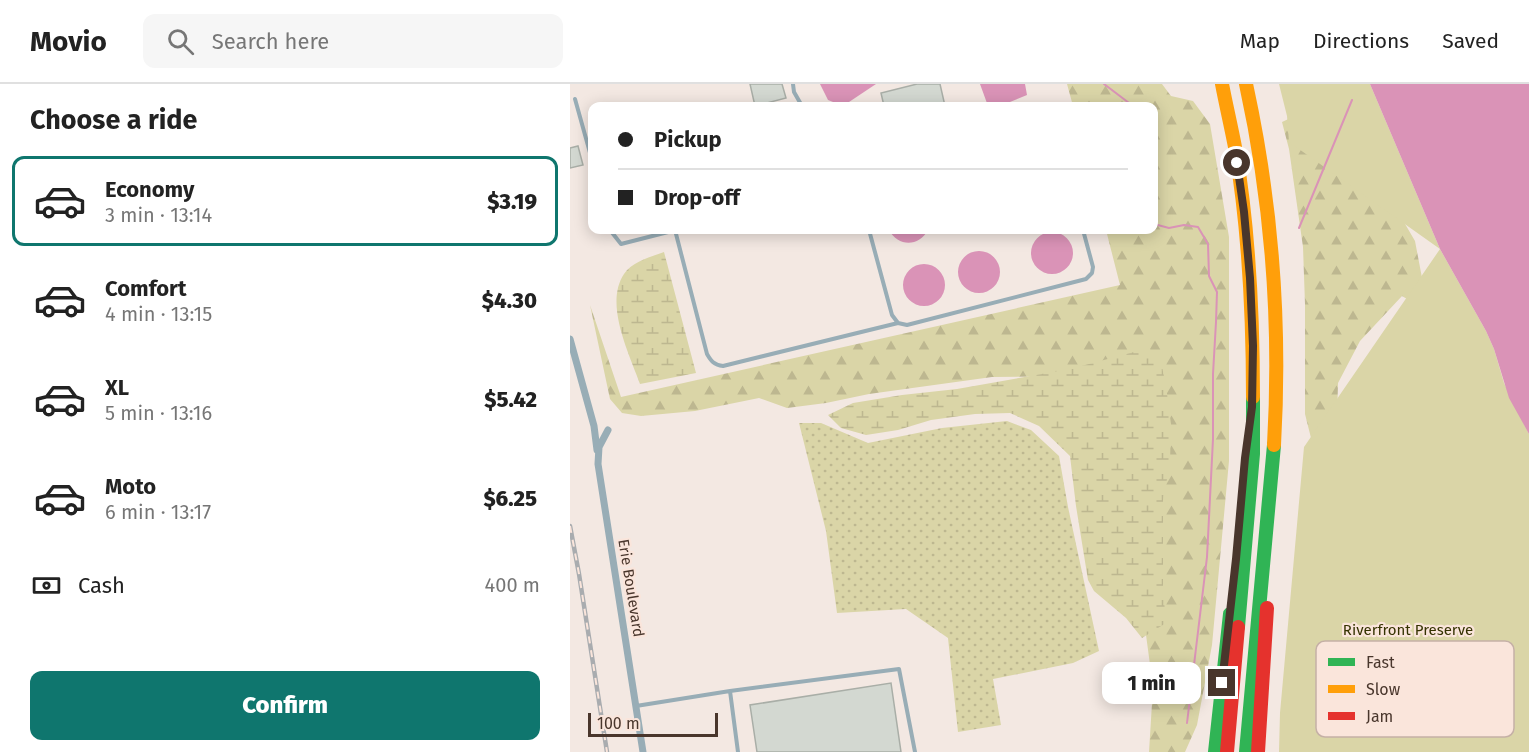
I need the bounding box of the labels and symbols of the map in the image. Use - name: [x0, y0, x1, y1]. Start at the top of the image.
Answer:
- route start: [1223, 149, 1250, 176]
- street label: Erie Boulevard: [614, 538, 648, 638]
- park label: Riverfront Preserve: [1343, 621, 1473, 639]
- legend: [1316, 641, 1514, 737]
- text: Fast: [1366, 653, 1395, 672]
- callout: 1 min: [1102, 662, 1201, 704]
- route end: [1208, 669, 1235, 696]
- text: Slow: [1366, 680, 1401, 699]
- text: Jam: [1366, 707, 1393, 726]
- scale bar: [588, 710, 718, 738]

